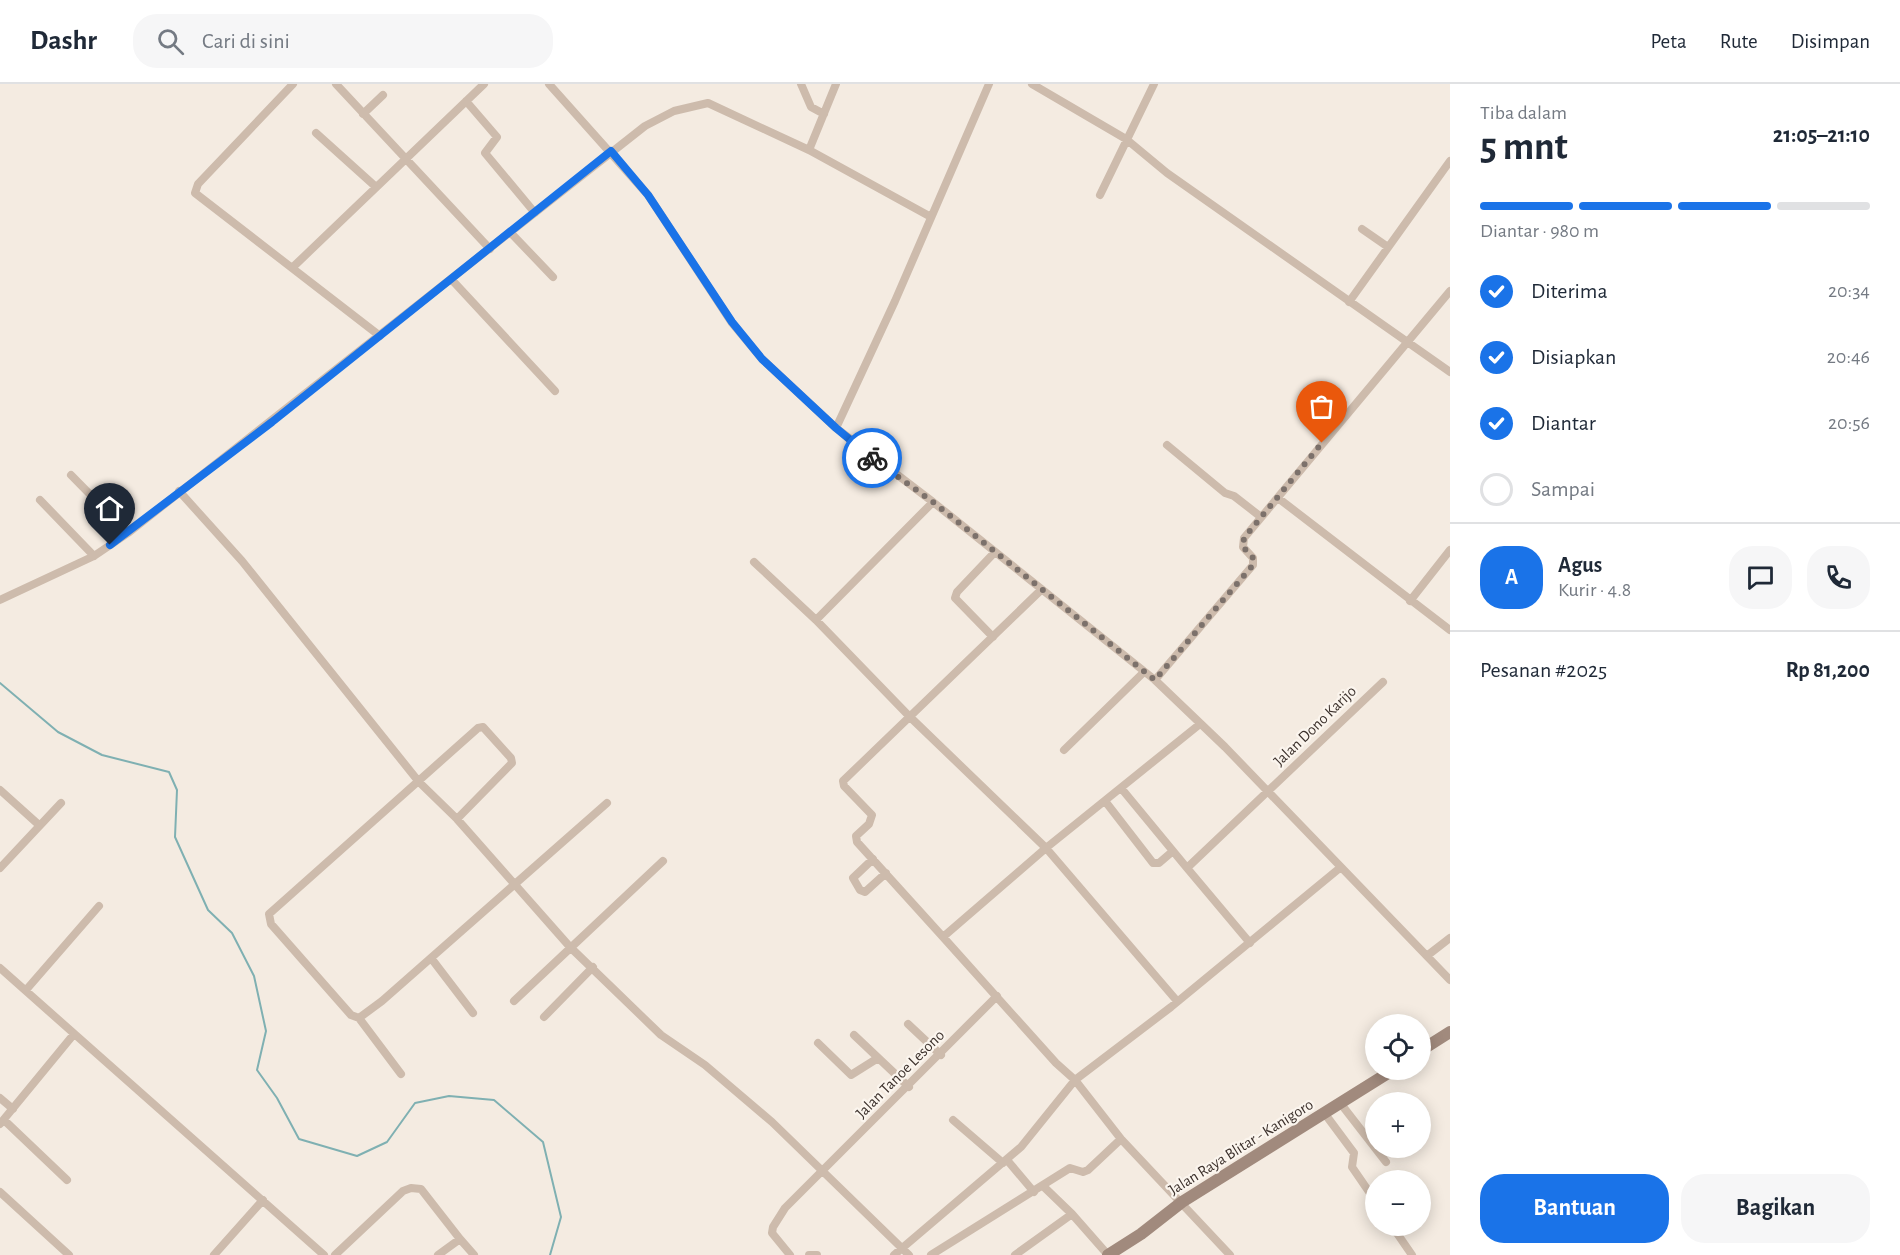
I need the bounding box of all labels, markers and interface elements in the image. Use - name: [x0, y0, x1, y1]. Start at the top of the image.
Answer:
- search box: [133, 14, 553, 68]
- icon: search: [154, 25, 187, 58]
- text: Dashr: [30, 27, 97, 55]
- text: Cari di sini: [202, 30, 290, 52]
- text: Peta: [1651, 31, 1687, 52]
- text: Rute: [1720, 31, 1758, 52]
- text: Disimpan: [1791, 31, 1870, 52]
- text: Tiba dalam: [1480, 103, 1567, 123]
- text: 21:05–21:10: [1773, 124, 1870, 146]
- text: 5 mnt: [1480, 128, 1568, 167]
- text: Diantar · 980 m: [1480, 221, 1599, 241]
- icon: check: [1480, 275, 1513, 308]
- text: Diterima: [1531, 280, 1608, 302]
- text: 20:34: [1828, 281, 1870, 301]
- icon: check: [1480, 341, 1513, 374]
- text: Disiapkan: [1531, 346, 1616, 368]
- text: 20:46: [1827, 347, 1870, 367]
- pin: [1296, 381, 1347, 443]
- icon: bag: [1305, 390, 1338, 423]
- icon: check: [1480, 407, 1513, 440]
- text: Diantar: [1531, 412, 1596, 434]
- text: 20:56: [1828, 413, 1870, 433]
- courier: [842, 428, 902, 488]
- icon: bike: [856, 442, 889, 475]
- text: Sampai: [1531, 478, 1595, 500]
- pin: [84, 483, 135, 545]
- icon: home: [93, 492, 126, 525]
- button: chat: [1729, 546, 1792, 609]
- button: phone: [1807, 546, 1870, 609]
- text: Agus: [1558, 554, 1602, 576]
- text: A: [1505, 566, 1518, 588]
- text: Kurir · 4.8: [1558, 580, 1631, 600]
- text: Pesanan #2025: [1480, 659, 1607, 681]
- text: Rp 81,200: [1786, 659, 1870, 681]
- street label: Jalan Dono Karijo: [1271, 683, 1360, 770]
- map controls: [1365, 1014, 1431, 1236]
- button: locate: [1365, 1014, 1431, 1080]
- street label: Jalan Tanoe Lesono: [853, 1027, 947, 1121]
- button: +: [1365, 1092, 1431, 1158]
- street label: Jalan Raya Blitar - Kanigoro: [1166, 1096, 1317, 1199]
- button: −: [1365, 1170, 1431, 1236]
- button: Bantuan: [1480, 1174, 1669, 1243]
- button: Bagikan: [1681, 1174, 1870, 1243]

